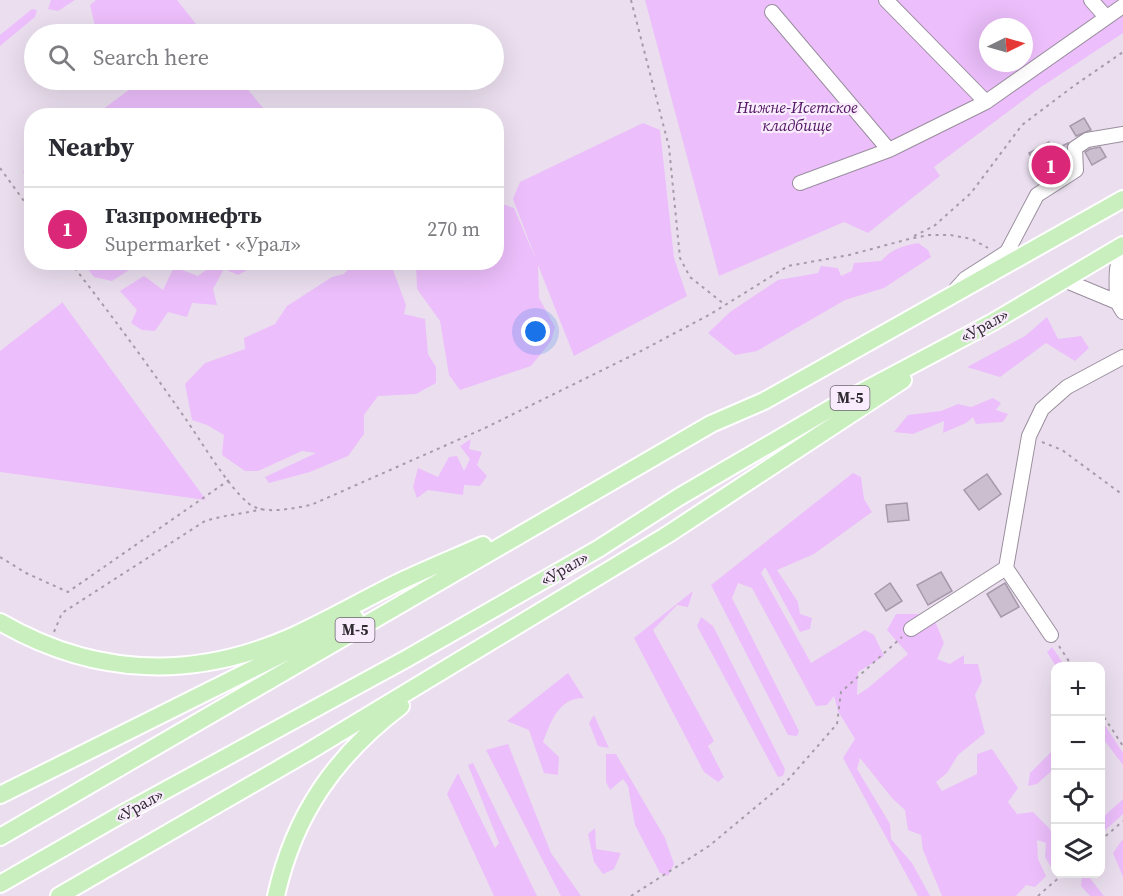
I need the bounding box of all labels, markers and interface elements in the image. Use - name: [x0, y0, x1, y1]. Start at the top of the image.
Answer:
- north arrow: [979, 18, 1033, 72]
- search box: [24, 24, 504, 90]
- icon: search: [45, 41, 78, 74]
- text: Search here: [93, 42, 209, 72]
- park label: Нижне-Исетское кладбище: [735, 96, 858, 136]
- text: Nearby: [48, 129, 134, 165]
- pin: 1: [1032, 142, 1070, 188]
- text: Газпромнефть: [105, 200, 262, 230]
- text: 1: [62, 215, 73, 243]
- text: 270 m: [427, 215, 480, 243]
- text: Supermarket · «Урал»: [105, 230, 301, 258]
- street label: «Урал»: [956, 303, 1012, 347]
- your location: [521, 317, 550, 346]
- road number: М-5: [830, 386, 870, 410]
- street label: «Урал»: [536, 546, 592, 590]
- road number: М-5: [336, 618, 374, 642]
- map controls: [1051, 662, 1105, 878]
- button: +: [1051, 662, 1105, 716]
- button: −: [1051, 716, 1105, 770]
- button: locate: [1051, 770, 1105, 824]
- street label: «Урал»: [111, 783, 167, 827]
- button: layers: [1051, 824, 1105, 878]

